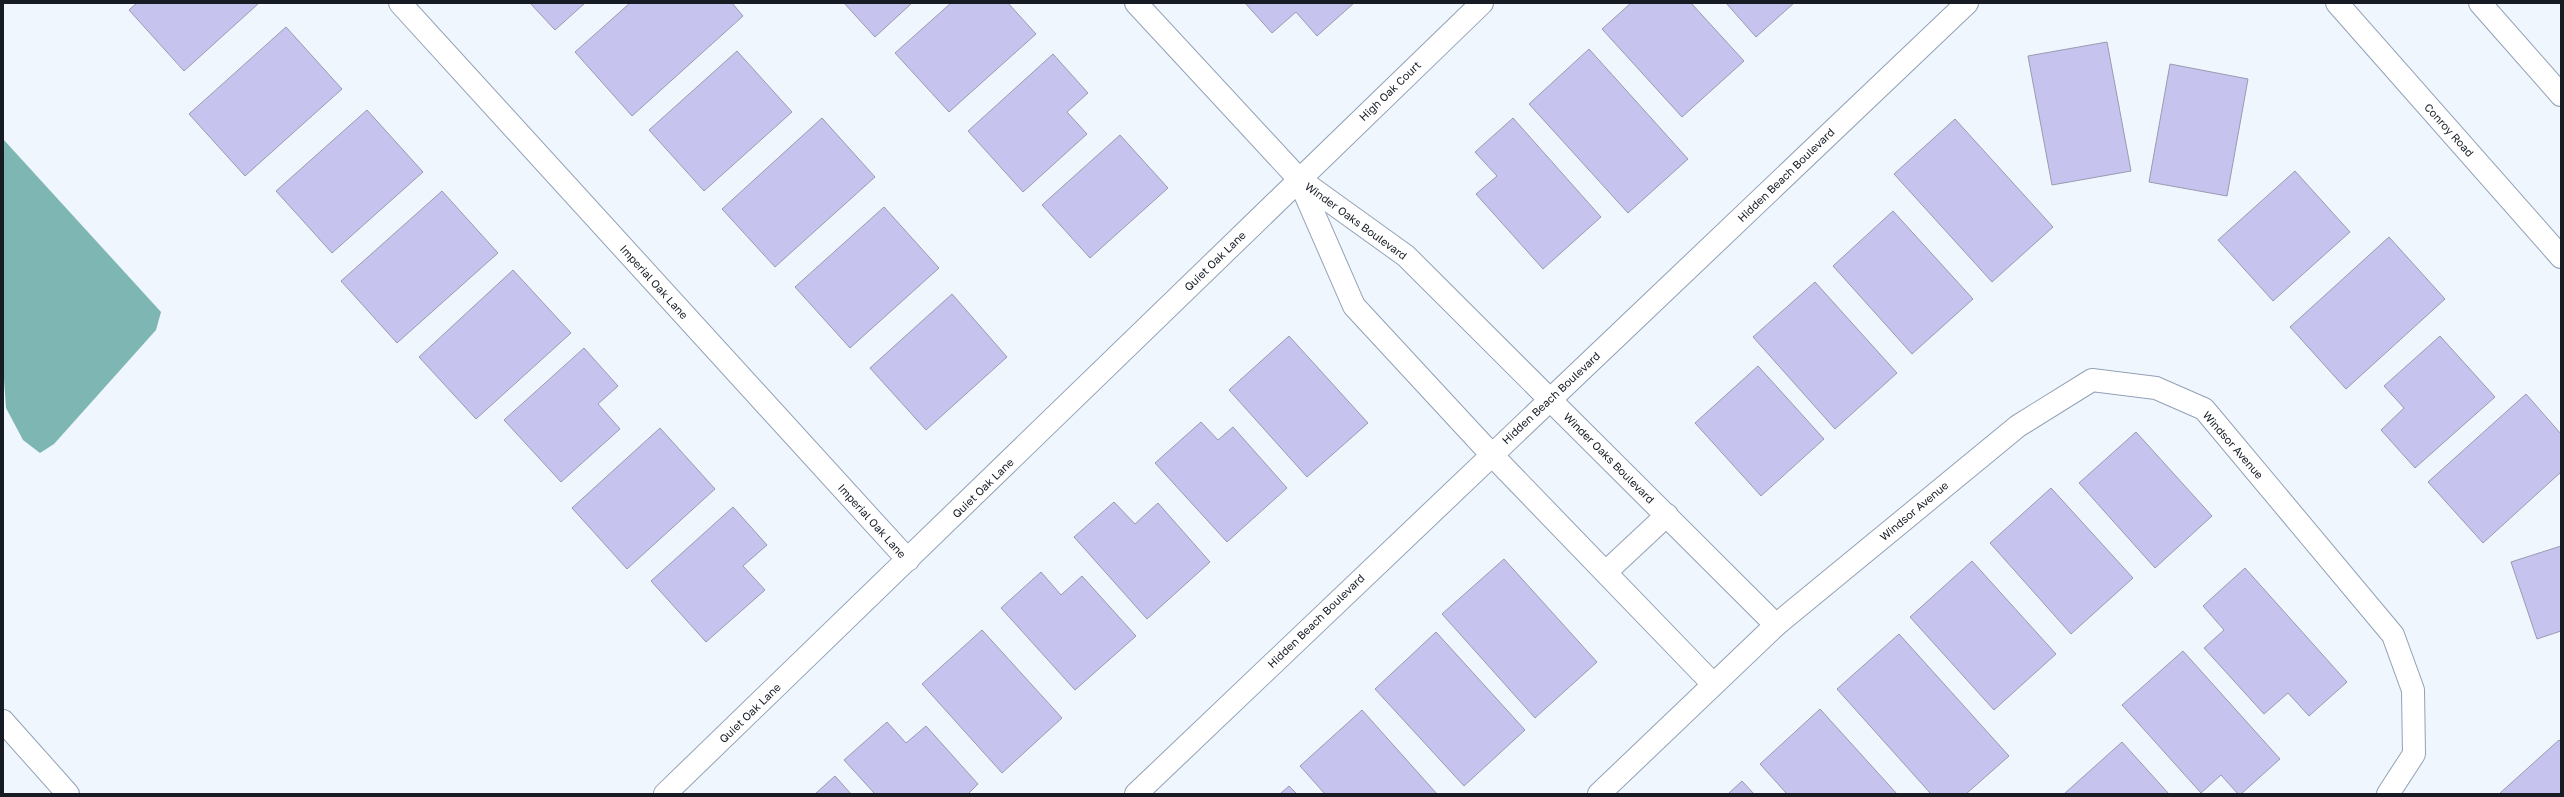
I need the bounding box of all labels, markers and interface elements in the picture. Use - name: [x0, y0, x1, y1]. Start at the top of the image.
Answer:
- street label: High Oak Court: [1356, 58, 1423, 123]
- street label: Conroy Road: [2422, 100, 2477, 159]
- street label: Hidden Beach Boulevard: [1735, 125, 1837, 224]
- street label: Winder Oaks Boulevard: [1303, 179, 1410, 262]
- street label: Quiet Oak Lane: [1181, 228, 1248, 293]
- street label: Imperial Oak Lane: [618, 242, 691, 321]
- street label: Hidden Beach Boulevard: [1499, 349, 1602, 447]
- street label: Windsor Avenue: [2200, 408, 2266, 481]
- street label: Winder Oaks Boulevard: [1561, 410, 1657, 506]
- street label: Quiet Oak Lane: [949, 455, 1016, 520]
- street label: Windsor Avenue: [1877, 478, 1951, 543]
- street label: Imperial Oak Lane: [836, 481, 909, 560]
- street label: Hidden Beach Boulevard: [1265, 571, 1367, 670]
- street label: Quiet Oak Lane: [716, 680, 783, 745]

